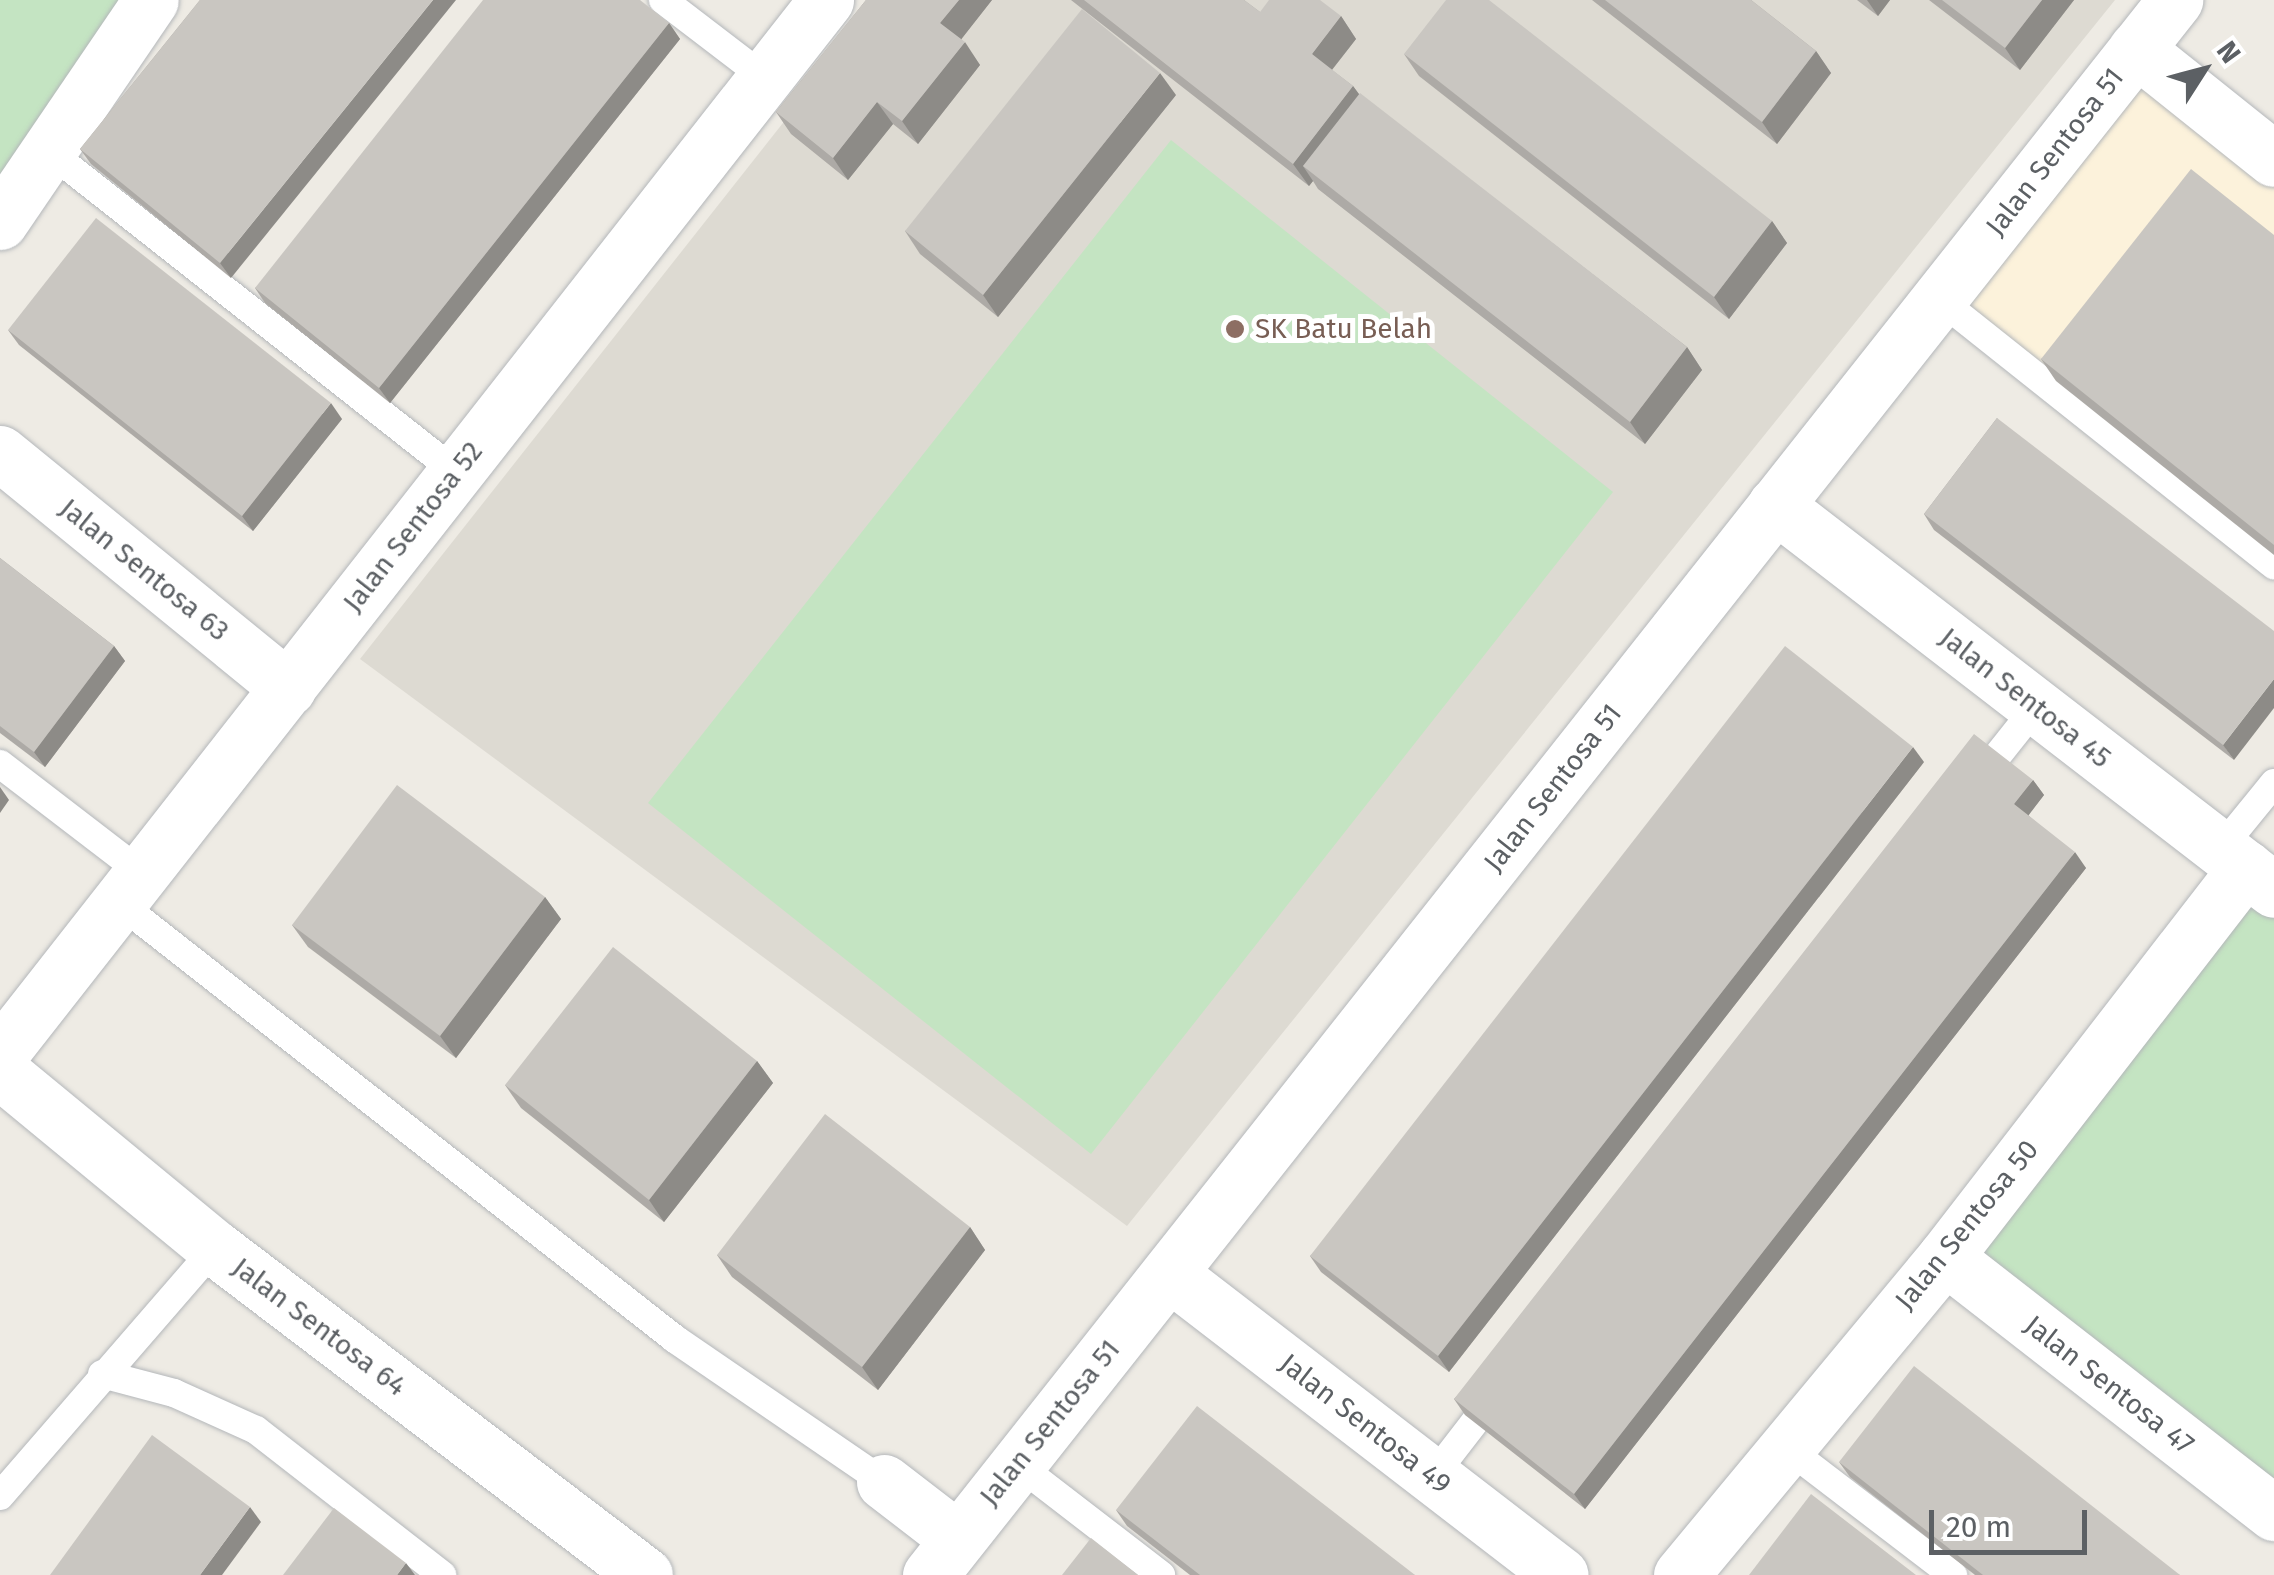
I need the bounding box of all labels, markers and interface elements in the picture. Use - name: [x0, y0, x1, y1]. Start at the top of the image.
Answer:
- north arrow: [2154, 20, 2254, 120]
- text: N: [2210, 35, 2247, 69]
- street label: Jalan Sentosa 51: [1979, 61, 2131, 243]
- place label: SK Batu Belah: [1255, 312, 1432, 346]
- marker: SK Batu Belah: [1224, 318, 1246, 340]
- street label: Jalan Sentosa 52: [336, 435, 490, 619]
- street label: Jalan Sentosa 63: [53, 492, 235, 648]
- street label: Jalan Sentosa 45: [1933, 621, 2117, 775]
- street label: Jalan Sentosa 51: [1477, 697, 1629, 879]
- street label: Jalan Sentosa 50: [1888, 1133, 2046, 1317]
- street label: Jalan Sentosa 64: [225, 1251, 413, 1403]
- street label: Jalan Sentosa 47: [2018, 1308, 2200, 1462]
- street label: Jalan Sentosa 51: [973, 1333, 1127, 1513]
- street label: Jalan Sentosa 49: [1273, 1347, 1457, 1501]
- scale bar: [1934, 1490, 2092, 1552]
- text: 20 m: [1946, 1509, 2011, 1545]

